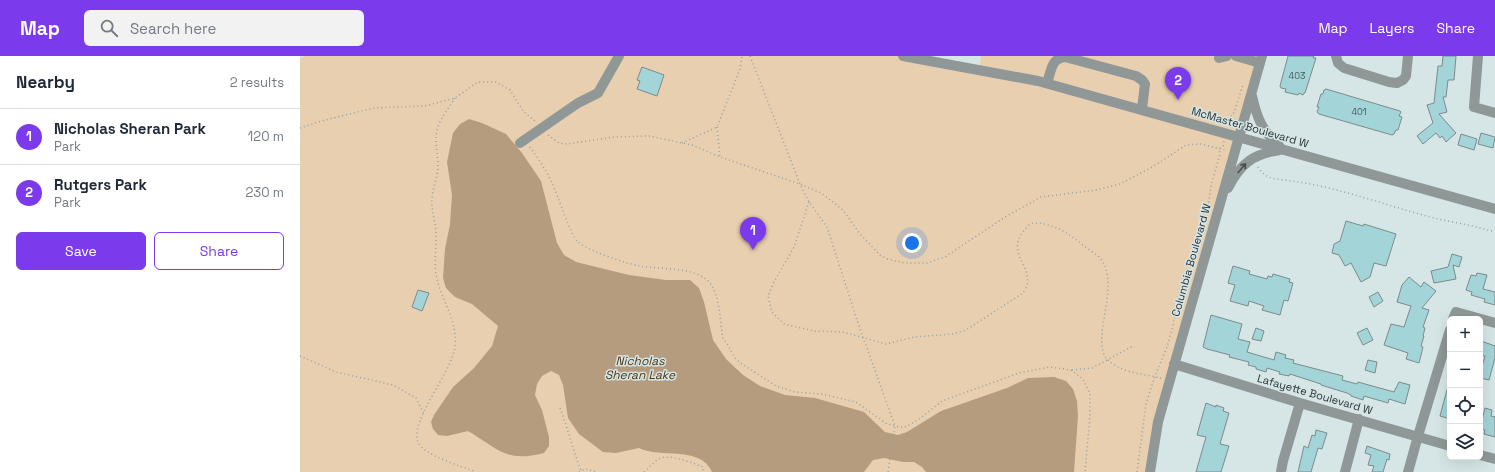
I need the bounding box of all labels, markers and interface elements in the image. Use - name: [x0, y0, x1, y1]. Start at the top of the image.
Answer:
- search box: [84, 10, 364, 46]
- text: Map: [20, 16, 60, 41]
- icon: search: [98, 17, 120, 39]
- text: Search here: [130, 19, 216, 38]
- text: Map: [1318, 19, 1348, 37]
- text: Layers: [1370, 19, 1414, 37]
- text: Share: [1436, 19, 1475, 37]
- pin: 2: [1165, 67, 1191, 100]
- house number: 403: [1289, 70, 1305, 82]
- text: Nearby: [16, 71, 75, 93]
- text: 2 results: [230, 74, 284, 91]
- street label: McMaster Boulevard W: [1190, 104, 1311, 151]
- house number: 401: [1351, 106, 1367, 118]
- text: Nicholas Sheran Park: [54, 119, 206, 138]
- text: 1: [26, 128, 32, 145]
- text: 120 m: [248, 128, 284, 145]
- text: Park: [54, 138, 81, 155]
- one-way arrow: [1238, 162, 1247, 173]
- text: Rutgers Park: [54, 175, 147, 194]
- text: 2: [25, 184, 33, 201]
- text: 230 m: [246, 184, 284, 201]
- text: Park: [54, 194, 81, 211]
- street label: Columbia Boulevard W: [1168, 202, 1214, 318]
- pin: 1: [740, 217, 766, 250]
- button: Save: [16, 232, 146, 270]
- button: Share: [154, 232, 284, 270]
- your location: [902, 233, 922, 253]
- map controls: [1447, 316, 1483, 460]
- button: +: [1447, 316, 1483, 352]
- button: −: [1447, 352, 1483, 388]
- water label: Nicholas Sheran Lake: [605, 353, 676, 383]
- street label: Lafayette Boulevard W: [1256, 371, 1375, 417]
- button: locate: [1447, 388, 1483, 424]
- button: layers: [1447, 424, 1483, 460]

